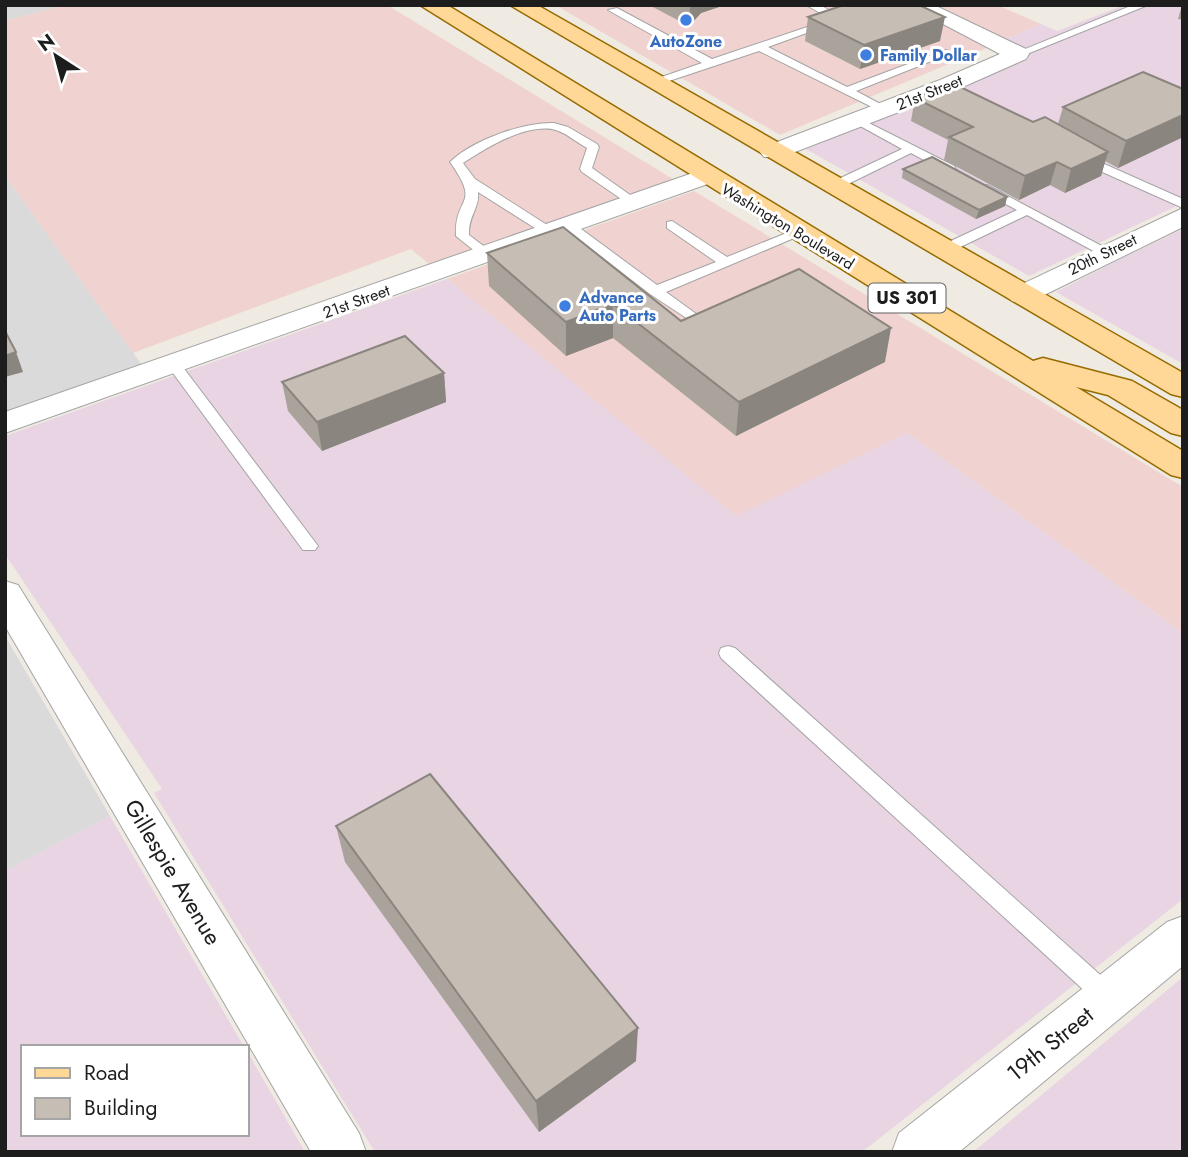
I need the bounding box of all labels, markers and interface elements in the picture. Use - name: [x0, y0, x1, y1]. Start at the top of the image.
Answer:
- marker: AutoZone: [678, 12, 694, 28]
- north arrow: [21, 21, 91, 91]
- text: N: [32, 27, 60, 58]
- place label: AutoZone: [649, 30, 722, 53]
- place label: Family Dollar: [880, 44, 977, 67]
- marker: Family Dollar: [858, 47, 874, 63]
- street label: 21st Street: [893, 69, 966, 116]
- street label: Washington Boulevard: [717, 178, 859, 275]
- street label: 20th Street: [1064, 228, 1141, 281]
- street label: 21st Street: [320, 279, 393, 324]
- road number: US 301: [869, 284, 946, 312]
- place label: Advance Auto Parts: [578, 286, 656, 327]
- marker: Advance Auto Parts: [557, 298, 573, 314]
- street label: Gillespie Avenue: [116, 793, 230, 952]
- street label: 19th Street: [999, 998, 1101, 1090]
- legend: [21, 1045, 248, 1136]
- text: Road: [84, 1058, 129, 1088]
- text: Building: [84, 1093, 157, 1123]

